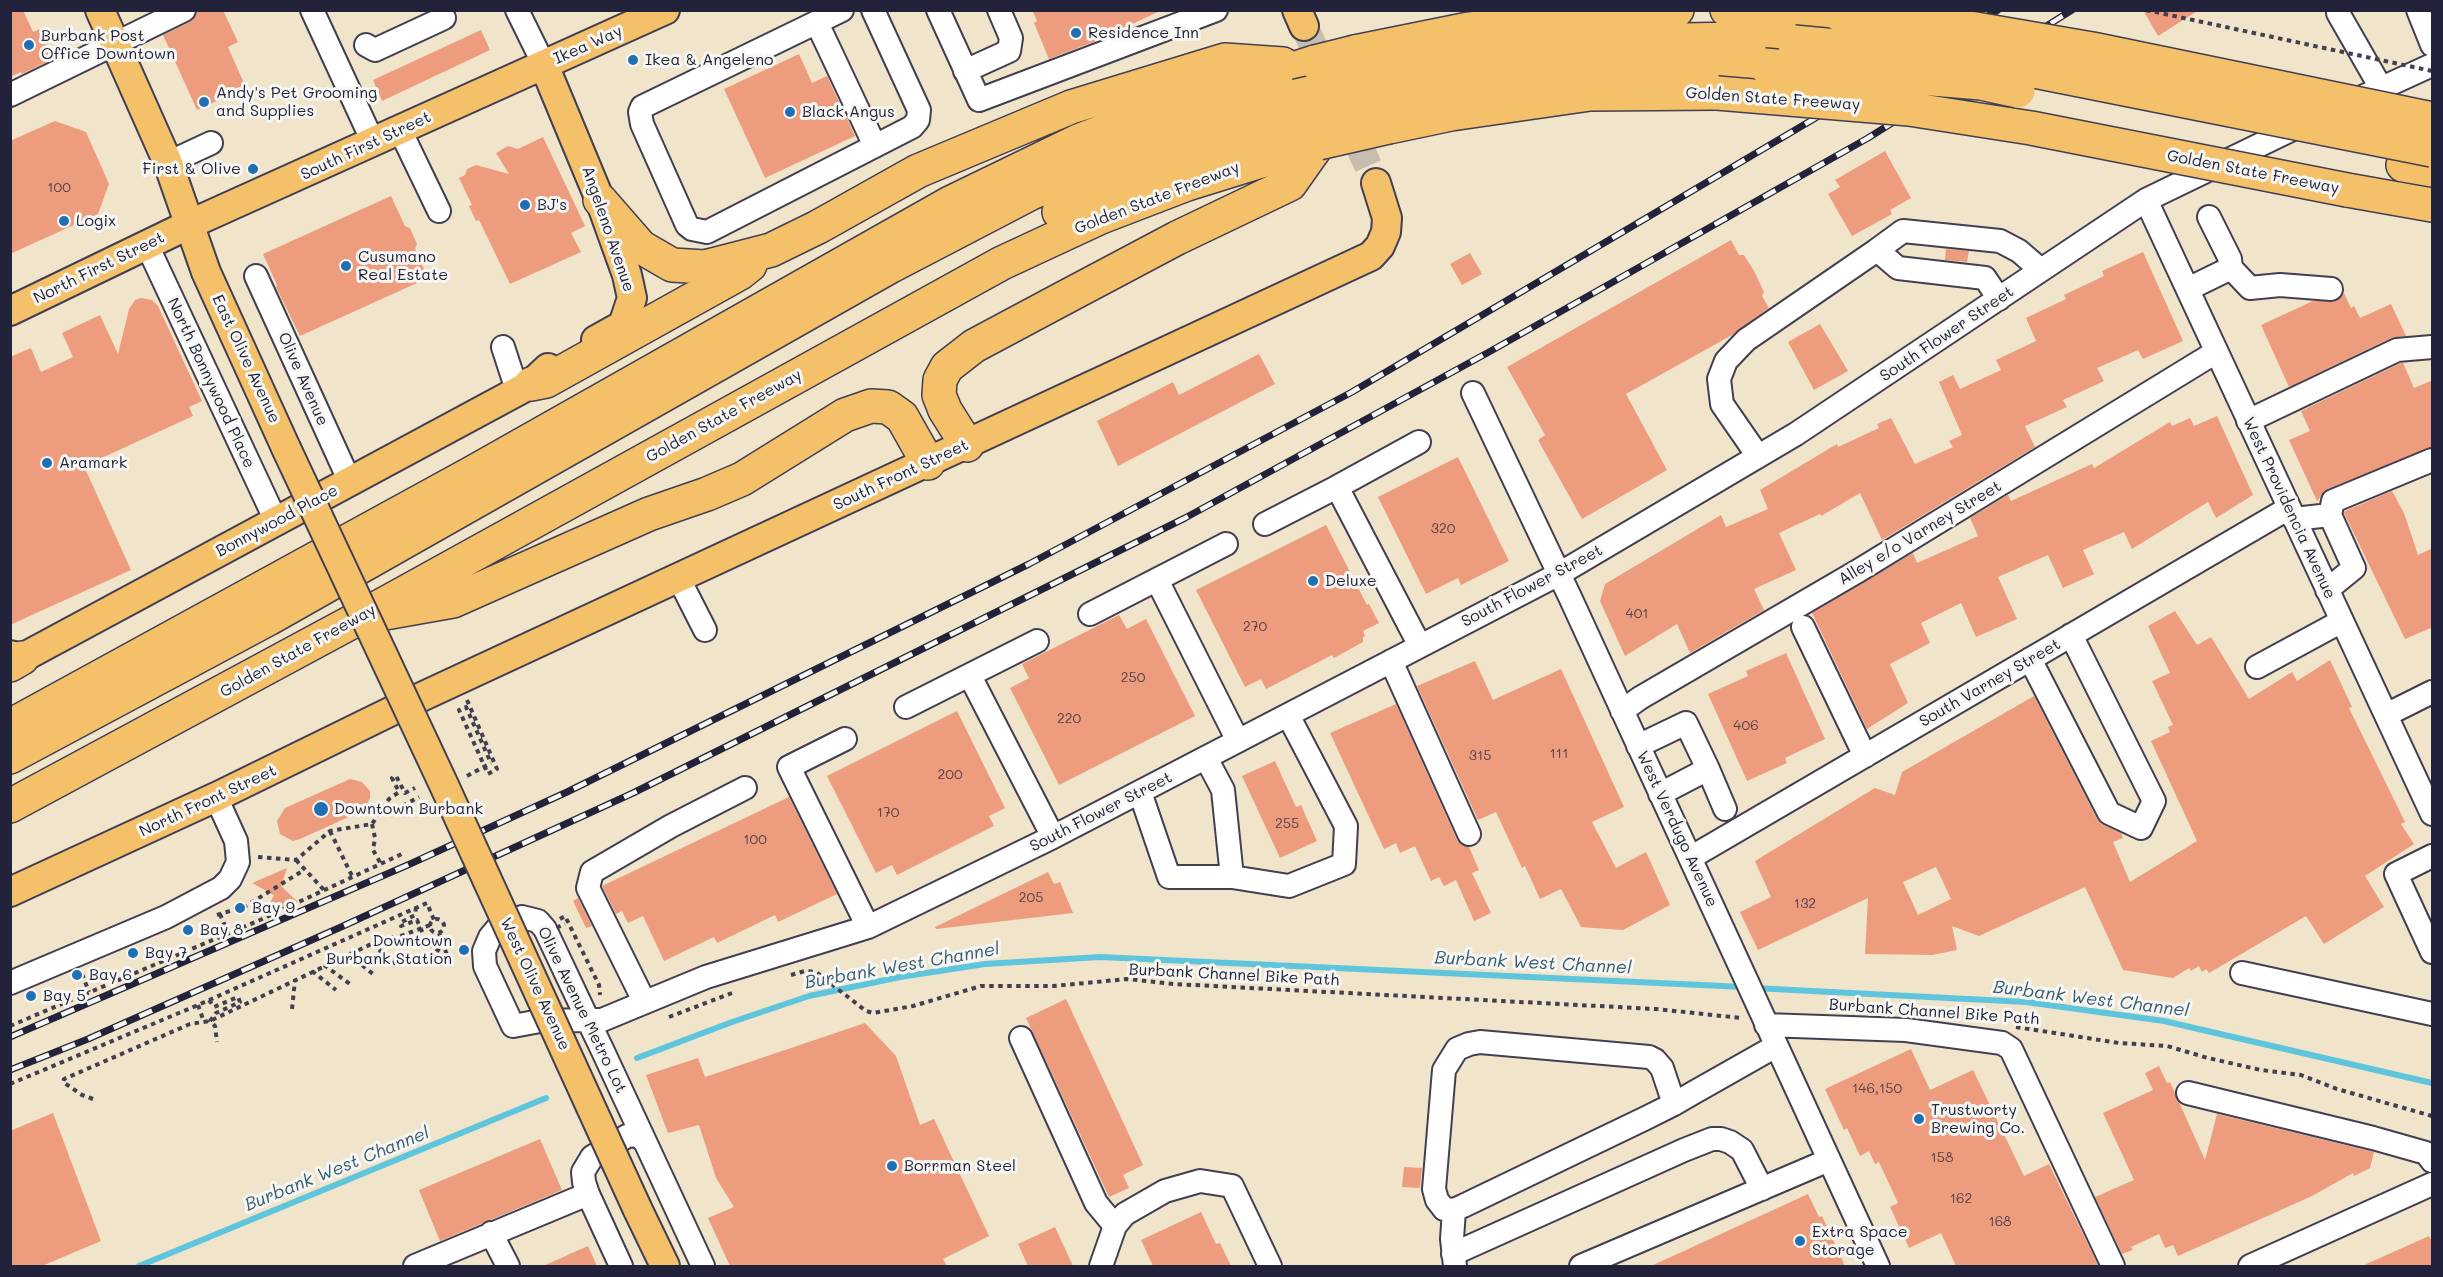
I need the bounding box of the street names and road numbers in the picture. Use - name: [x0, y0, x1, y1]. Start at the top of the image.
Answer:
- street label: Ikea Way: [551, 21, 625, 69]
- street label: Golden State Freeway: [1685, 83, 1861, 115]
- street label: South First Street: [298, 107, 434, 185]
- street label: Golden State Freeway: [2165, 146, 2341, 198]
- street label: Golden State Freeway: [1072, 158, 1242, 238]
- street label: Angeleno Avenue: [577, 164, 639, 294]
- street label: North First Street: [30, 228, 168, 308]
- street label: South Flower Street: [1876, 282, 2018, 386]
- street label: East Olive Avenue: [208, 292, 284, 426]
- street label: North Bonnywood Place: [163, 295, 259, 471]
- street label: Olive Avenue: [274, 329, 332, 429]
- street label: Golden State Freeway: [643, 365, 805, 467]
- street label: West Providencia Avenue: [2238, 414, 2340, 602]
- street label: South Front Street: [830, 435, 972, 515]
- street label: Alley e/o Varney Street: [1835, 477, 2005, 589]
- street label: Bonnywood Place: [213, 481, 341, 561]
- street label: South Flower Street: [1458, 541, 1606, 631]
- street label: Golden State Freeway: [217, 600, 379, 702]
- street label: South Varney Street: [1916, 635, 2064, 731]
- street label: West Verdugo Avenue: [1632, 748, 1722, 910]
- street label: North Front Street: [136, 761, 280, 841]
- street label: South Flower Street: [1027, 768, 1175, 856]
- street label: West Olive Avenue: [496, 915, 574, 1053]
- street label: Olive Avenue Metro Lot: [533, 924, 631, 1096]
- street label: Burbank Channel Bike Path: [1128, 960, 1340, 990]
- street label: Burbank Channel Bike Path: [1828, 995, 2040, 1029]

